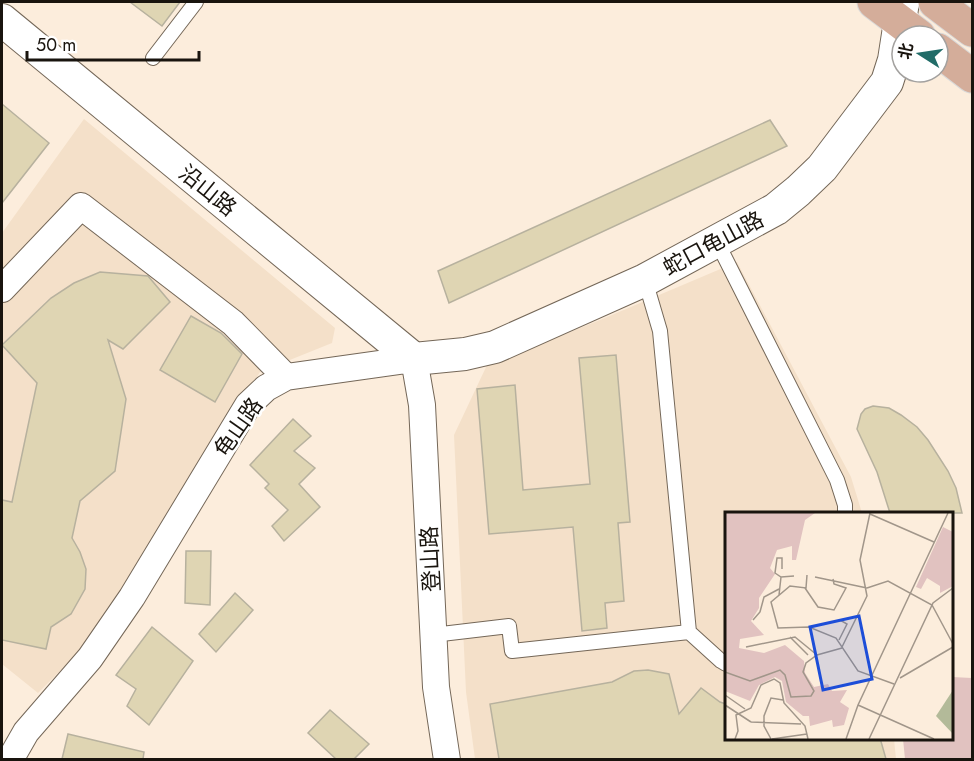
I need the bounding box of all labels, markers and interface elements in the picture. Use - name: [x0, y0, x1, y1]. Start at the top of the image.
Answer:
- scale bar: [27, 24, 200, 62]
- north arrow: [890, 24, 950, 84]
- text: 50 m: [36, 32, 76, 58]
- text: 北: [893, 41, 919, 61]
- street label: 沿山路: [172, 157, 244, 223]
- street label: 蛇口龟山路: [657, 203, 769, 283]
- street label: 龟山路: [206, 391, 270, 463]
- inset map: [725, 512, 953, 740]
- street label: 登山路: [412, 525, 448, 593]

